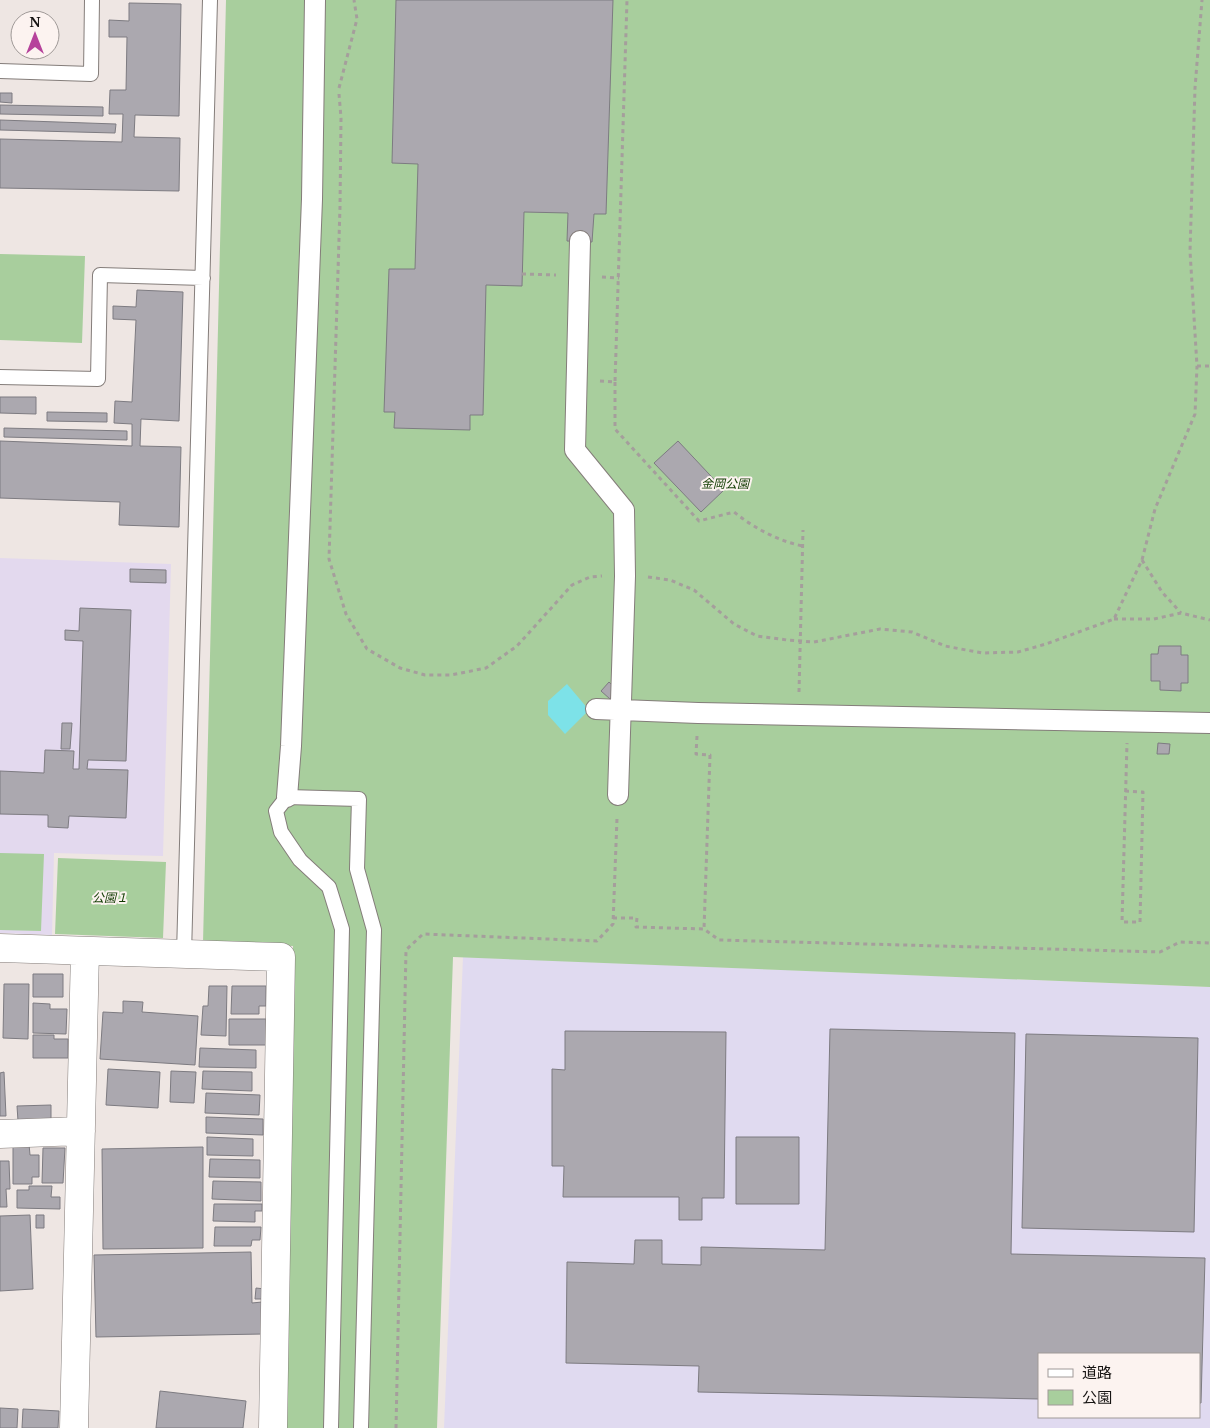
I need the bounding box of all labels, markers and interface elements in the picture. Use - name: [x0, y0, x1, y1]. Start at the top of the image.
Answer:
- north arrow: [10, 10, 60, 60]
- text: N: [29, 12, 41, 31]
- park label: 金岡公園: [701, 475, 751, 492]
- park label: 公園１: [92, 889, 128, 906]
- legend: [1038, 1353, 1200, 1418]
- text: 道路: [1082, 1362, 1112, 1382]
- text: 公園: [1082, 1387, 1112, 1407]

